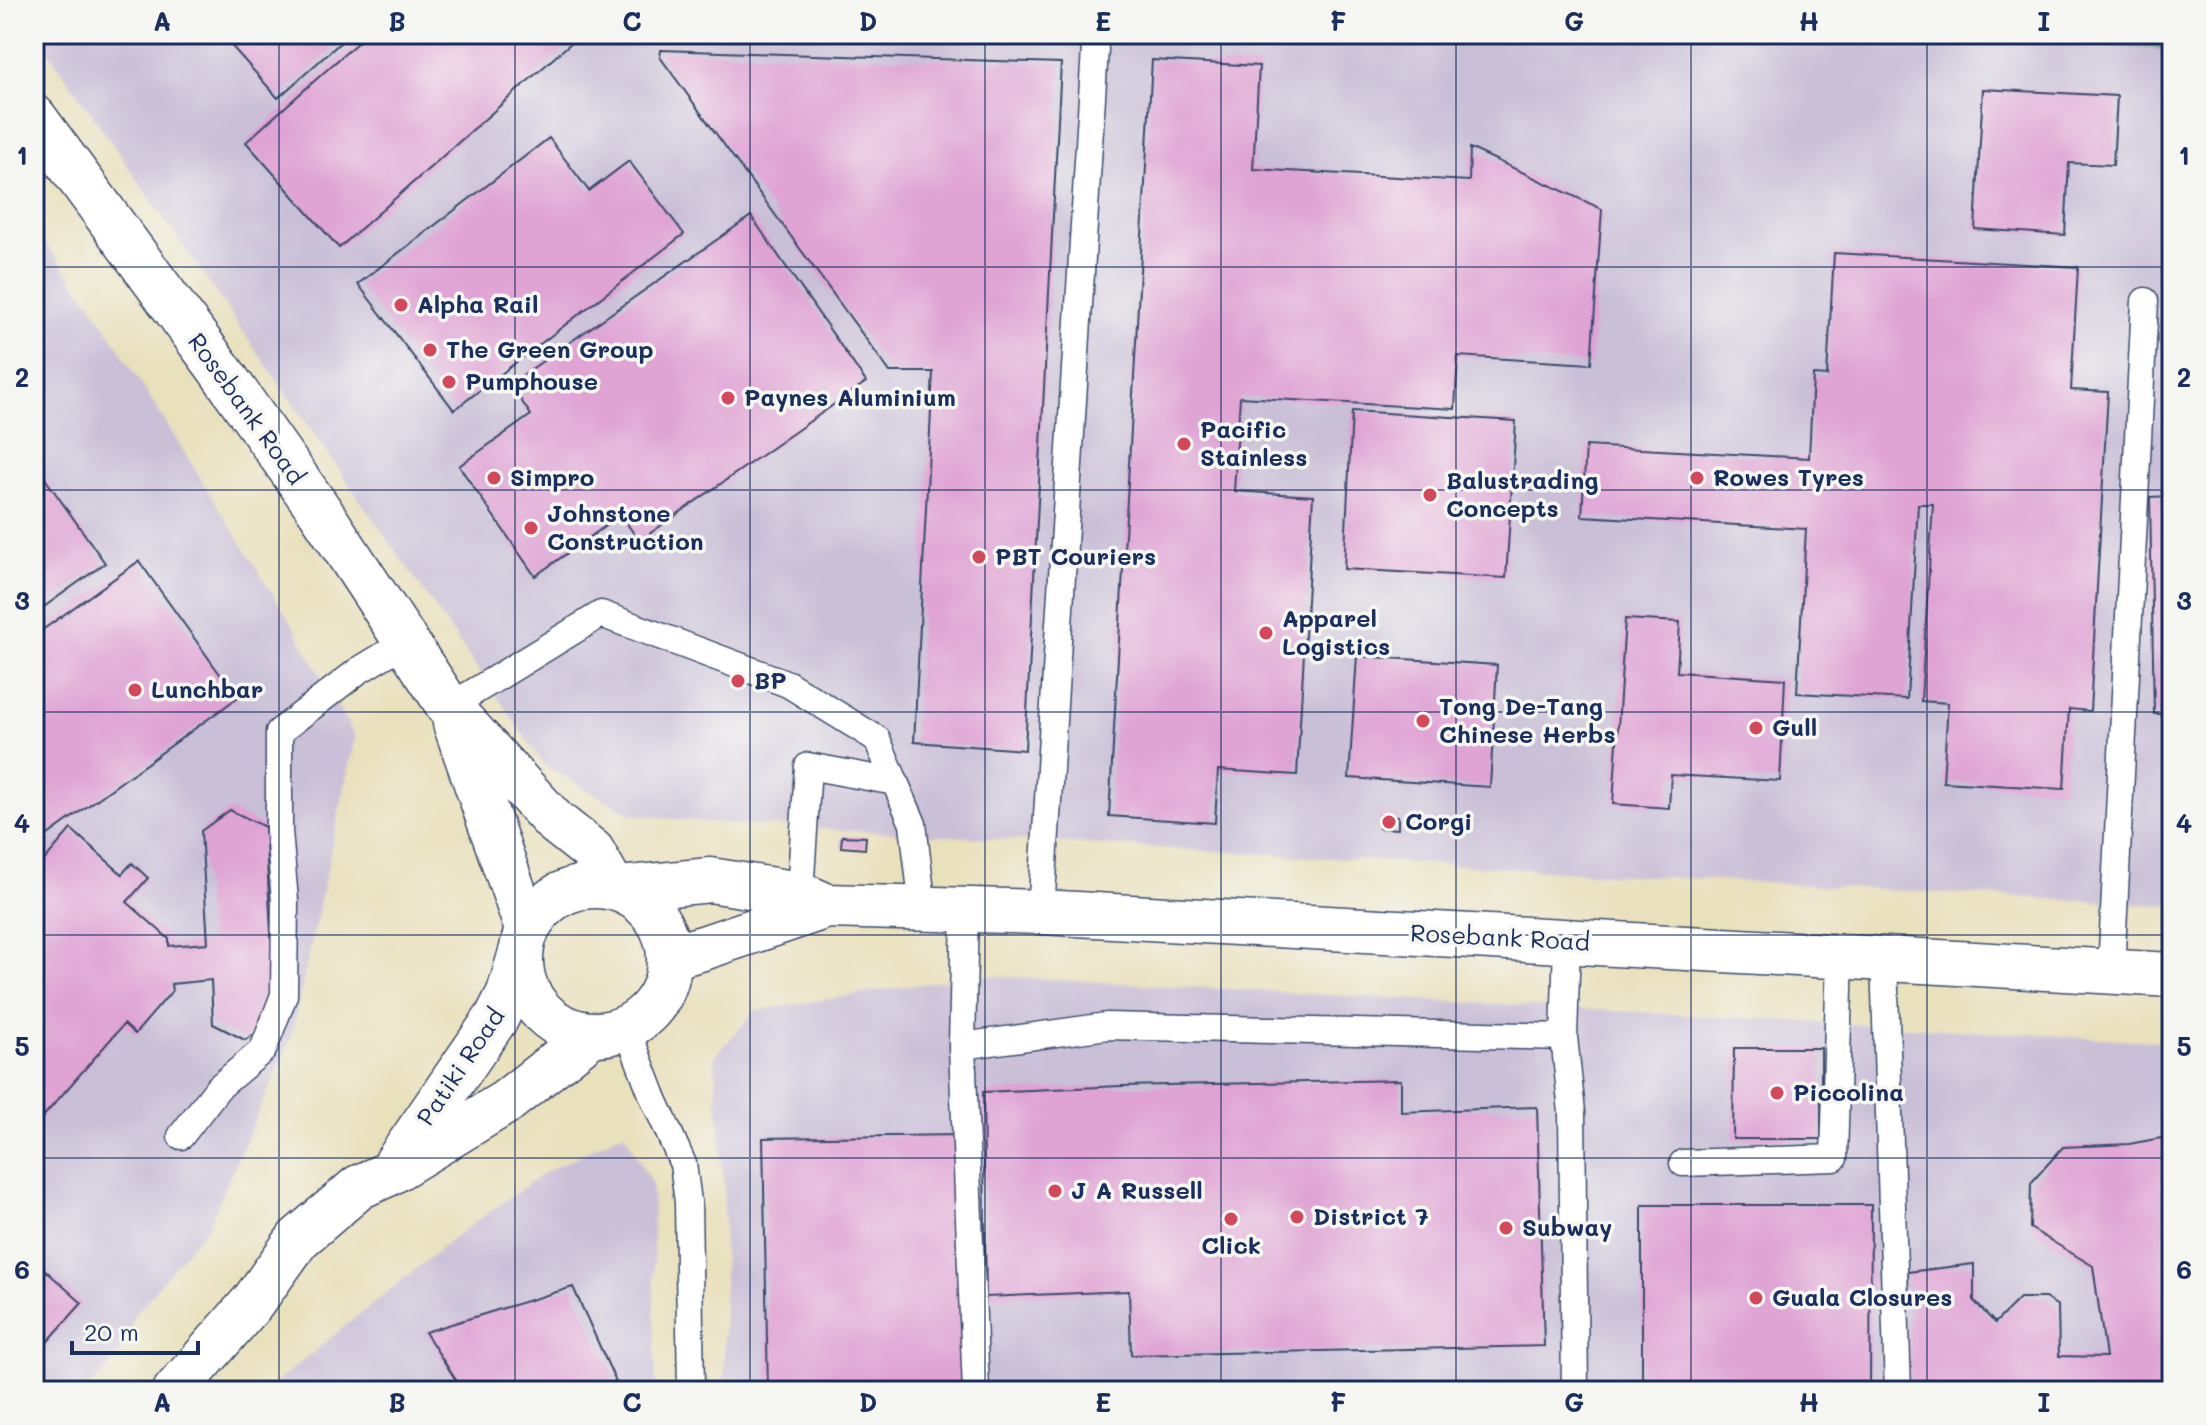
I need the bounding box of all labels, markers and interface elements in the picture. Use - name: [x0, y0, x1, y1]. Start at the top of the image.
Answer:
- text: A: [153, 4, 171, 38]
- text: B: [388, 4, 406, 38]
- text: C: [622, 4, 642, 38]
- text: D: [859, 4, 877, 38]
- text: E: [1095, 4, 1111, 38]
- text: F: [1330, 4, 1346, 38]
- text: G: [1564, 4, 1584, 38]
- text: H: [1799, 4, 1819, 38]
- text: I: [2037, 4, 2051, 38]
- text: 1: [16, 138, 28, 172]
- text: 1: [2178, 138, 2190, 172]
- place label: Alpha Rail: [417, 288, 539, 319]
- marker: Alpha Rail: [392, 296, 410, 314]
- street label: Rosebank Road: [182, 326, 313, 490]
- place label: The Green Group: [446, 333, 654, 364]
- marker: The Green Group: [421, 341, 439, 359]
- text: 2: [15, 360, 29, 394]
- text: 2: [2177, 360, 2191, 394]
- place label: Pumphouse: [465, 365, 598, 396]
- marker: Pumphouse: [440, 373, 458, 391]
- place label: Paynes Aluminium: [744, 381, 956, 412]
- marker: Paynes Aluminium: [719, 389, 737, 407]
- place label: Pacific Stainless: [1200, 413, 1307, 472]
- marker: Pacific Stainless: [1175, 435, 1193, 453]
- place label: Simpro: [510, 461, 594, 492]
- place label: Rowes Tyres: [1713, 461, 1864, 492]
- place label: Balustrading Concepts: [1446, 464, 1599, 523]
- marker: Simpro: [485, 469, 503, 487]
- marker: Rowes Tyres: [1688, 469, 1706, 487]
- marker: Balustrading Concepts: [1421, 486, 1439, 504]
- place label: Johnstone Construction: [547, 497, 704, 556]
- marker: Johnstone Construction: [522, 519, 540, 537]
- place label: PBT Couriers: [995, 540, 1156, 571]
- marker: PBT Couriers: [970, 548, 988, 566]
- text: 3: [14, 583, 30, 617]
- text: 3: [2176, 583, 2192, 617]
- place label: Apparel Logistics: [1282, 602, 1390, 661]
- marker: Apparel Logistics: [1257, 624, 1275, 642]
- place label: BP: [754, 664, 787, 695]
- marker: BP: [729, 672, 747, 690]
- place label: Lunchbar: [151, 673, 263, 704]
- marker: Lunchbar: [126, 681, 144, 699]
- place label: Tong De-Tang Chinese Herbs: [1439, 690, 1615, 749]
- place label: Gull: [1772, 711, 1817, 742]
- marker: Tong De-Tang Chinese Herbs: [1414, 712, 1432, 730]
- marker: Gull: [1747, 719, 1765, 737]
- place label: Corgi: [1405, 805, 1472, 836]
- text: 4: [14, 806, 30, 840]
- text: 4: [2176, 806, 2192, 840]
- marker: Corgi: [1380, 813, 1398, 831]
- street label: Rosebank Road: [1409, 916, 1591, 957]
- street label: Patiki Road: [409, 1002, 510, 1131]
- text: 5: [14, 1029, 30, 1063]
- text: 5: [2176, 1029, 2192, 1063]
- place label: Piccolina: [1793, 1076, 1904, 1107]
- marker: Piccolina: [1768, 1084, 1786, 1102]
- place label: J A Russell: [1071, 1174, 1203, 1205]
- marker: J A Russell: [1046, 1182, 1064, 1200]
- place label: District 7: [1313, 1200, 1429, 1231]
- marker: District 7: [1288, 1208, 1306, 1226]
- marker: Click: [1222, 1210, 1240, 1228]
- place label: Subway: [1522, 1211, 1612, 1242]
- marker: Subway: [1497, 1219, 1515, 1237]
- place label: Click: [1201, 1229, 1261, 1260]
- text: 6: [14, 1252, 30, 1286]
- text: 6: [2176, 1252, 2192, 1286]
- place label: Guala Closures: [1772, 1281, 1952, 1312]
- marker: Guala Closures: [1747, 1289, 1765, 1307]
- scale bar: [72, 1305, 198, 1355]
- text: 20 m: [84, 1316, 139, 1347]
- text: A: [153, 1385, 171, 1419]
- text: B: [388, 1385, 406, 1419]
- text: C: [622, 1385, 642, 1419]
- text: D: [859, 1385, 877, 1419]
- text: E: [1095, 1385, 1111, 1419]
- text: F: [1330, 1385, 1346, 1419]
- text: G: [1564, 1385, 1584, 1419]
- text: H: [1799, 1385, 1819, 1419]
- text: I: [2037, 1385, 2051, 1419]

